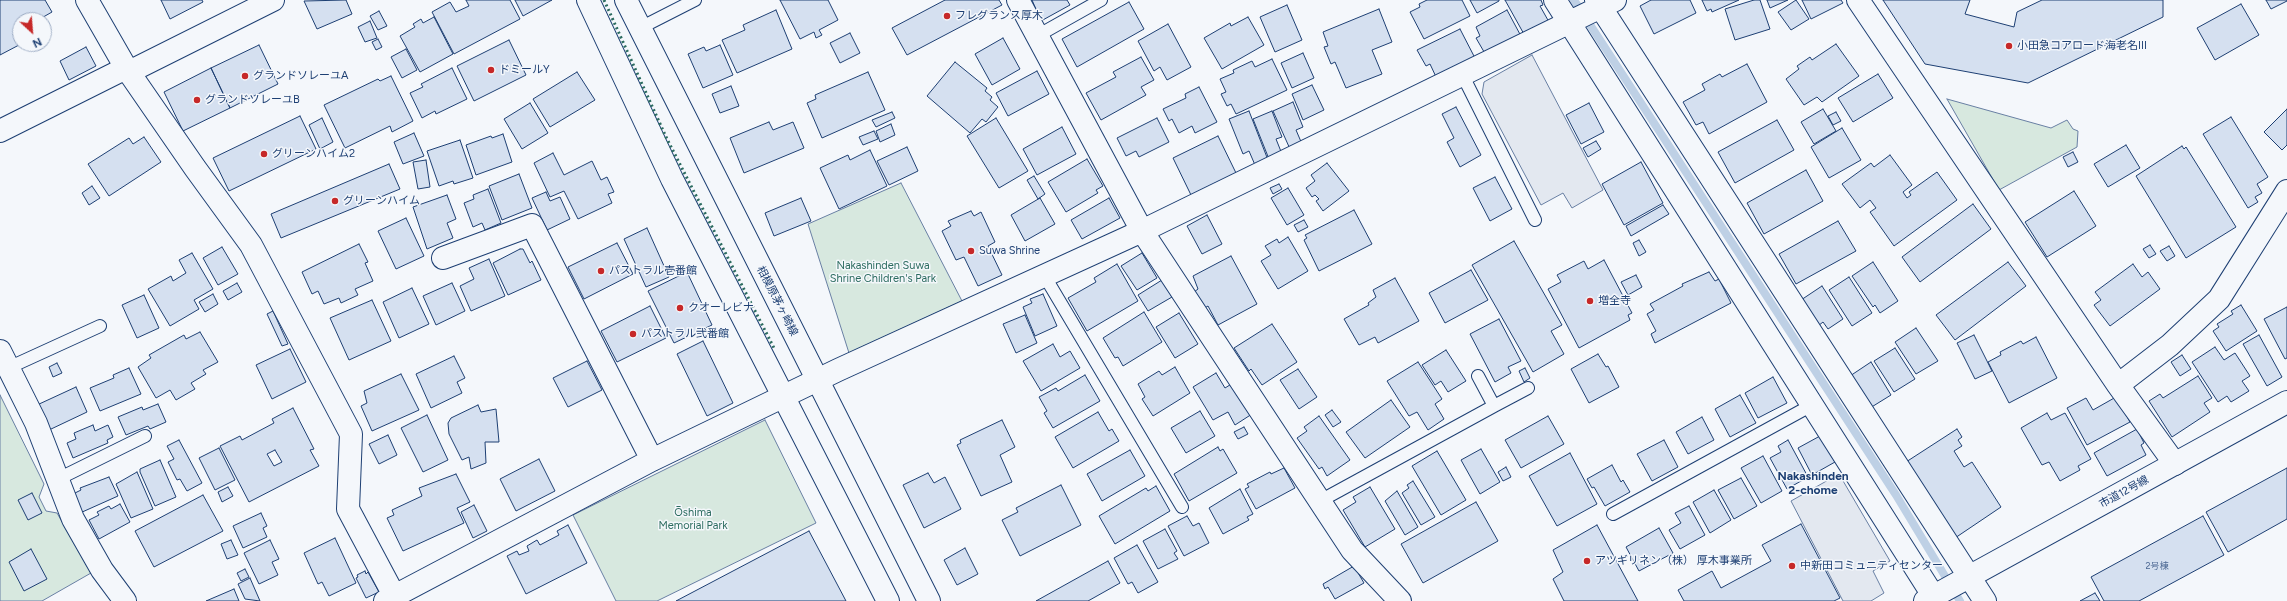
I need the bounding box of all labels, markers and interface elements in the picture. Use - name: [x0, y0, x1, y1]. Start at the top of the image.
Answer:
- place label: フレグランス厚木: [955, 9, 1043, 23]
- marker: フレグランス厚木: [942, 11, 952, 21]
- north arrow: [12, 12, 52, 52]
- text: N: [30, 35, 44, 50]
- place label: 小田急コアロード海老名III: [2017, 39, 2147, 53]
- marker: 小田急コアロード海老名III: [2004, 41, 2014, 51]
- place label: ドミールY: [499, 63, 550, 77]
- marker: ドミールY: [486, 65, 496, 75]
- place label: グランドソレーユA: [253, 69, 348, 83]
- marker: グランドソレーユA: [240, 71, 250, 81]
- place label: グランドソレーユB: [205, 93, 300, 107]
- marker: グランドソレーユB: [192, 95, 202, 105]
- place label: グリーンハイム2: [272, 147, 355, 161]
- marker: グリーンハイム2: [259, 149, 269, 159]
- place label: グリーンハイム: [343, 194, 420, 208]
- marker: グリーンハイム: [330, 196, 340, 206]
- place label: Suwa Shrine: [979, 244, 1040, 258]
- marker: Suwa Shrine: [966, 246, 976, 256]
- park label: Nakashinden Suwa Shrine Children's Park: [830, 259, 936, 285]
- place label: パストラル壱番館: [609, 264, 697, 278]
- street label: 相模原茅ヶ崎線: [754, 264, 800, 338]
- marker: パストラル壱番館: [596, 266, 606, 276]
- place label: 増全寺: [1598, 294, 1631, 308]
- marker: 増全寺: [1585, 296, 1595, 306]
- place label: クオーレビナ: [688, 301, 754, 315]
- marker: クオーレビナ: [675, 303, 685, 313]
- place label: パストラル弐番館: [641, 327, 729, 341]
- marker: パストラル弐番館: [628, 329, 638, 339]
- district label: Nakashinden 2-chome: [1777, 469, 1849, 497]
- street label: 市道12号線: [2097, 473, 2151, 511]
- park label: Ōshima Memorial Park: [659, 506, 727, 532]
- place label: アツギリネン（株） 厚木事業所: [1595, 554, 1752, 568]
- marker: アツギリネン（株） 厚木事業所: [1582, 556, 1592, 566]
- place label: 中新田コミュニティセンター: [1800, 559, 1943, 573]
- marker: 中新田コミュニティセンター: [1787, 561, 1797, 571]
- house number: 2号棟: [2145, 561, 2169, 571]

